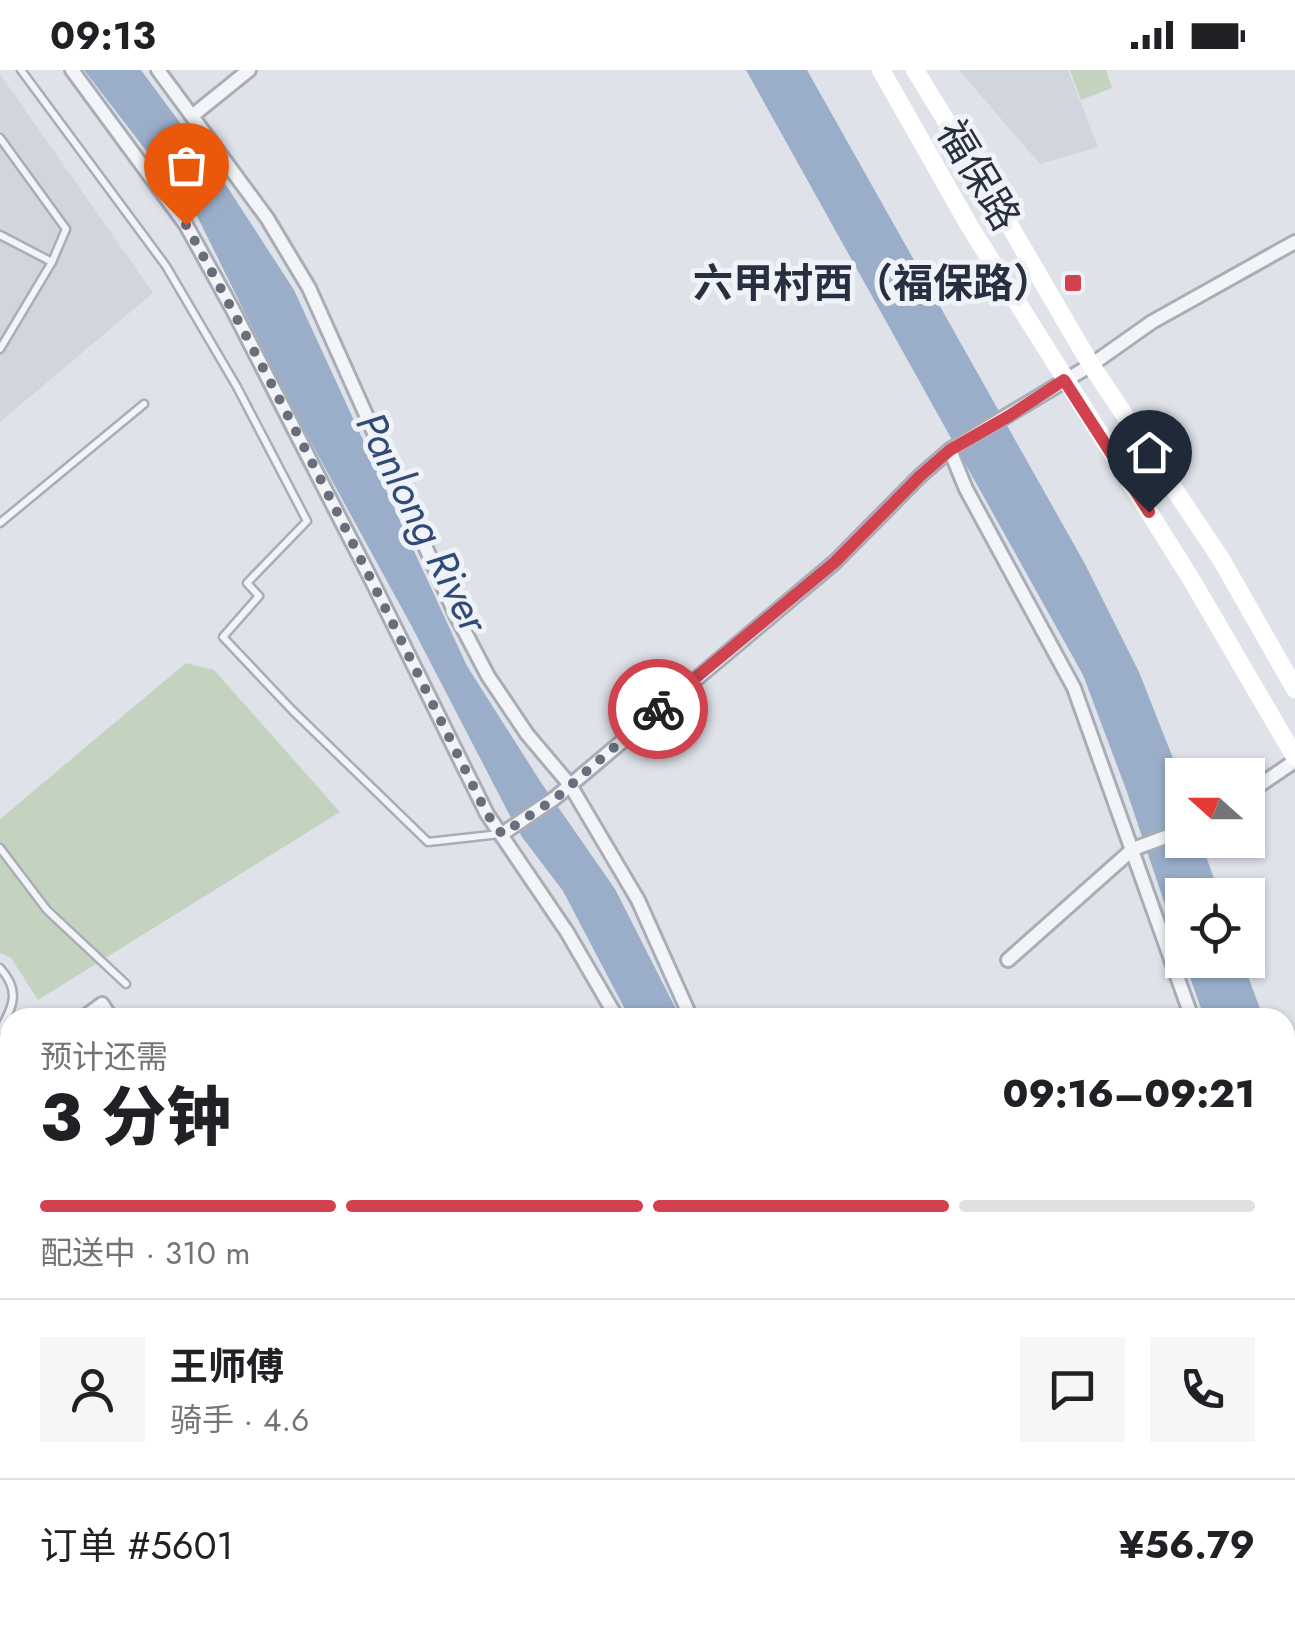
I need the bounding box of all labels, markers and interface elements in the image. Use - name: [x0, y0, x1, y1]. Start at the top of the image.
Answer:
- text: 09:13: [50, 8, 156, 63]
- street label: 福保路: [923, 109, 1035, 241]
- pin: [144, 123, 229, 226]
- icon: bag: [159, 138, 214, 193]
- place label: 六甲村西（福保路）: [693, 254, 1053, 312]
- marker: 六甲村西（福保路）: [1062, 272, 1084, 294]
- water label: Panlong River: [341, 401, 505, 645]
- pin: [1107, 410, 1192, 513]
- icon: home: [1122, 425, 1177, 480]
- courier: [608, 659, 708, 759]
- icon: bike: [631, 682, 686, 737]
- north arrow: [1165, 758, 1265, 858]
- map controls: [1165, 758, 1265, 978]
- button: locate: [1165, 878, 1265, 978]
- text: 预计还需: [40, 1034, 168, 1080]
- text: 09:16–09:21: [1003, 1066, 1255, 1121]
- text: 3 分钟: [40, 1070, 231, 1164]
- text: 配送中 · 310 m: [40, 1230, 250, 1276]
- button: person: [40, 1337, 145, 1442]
- button: chat: [1020, 1337, 1125, 1442]
- button: phone: [1150, 1337, 1255, 1442]
- text: 王师傅: [170, 1339, 284, 1394]
- text: 骑手 · 4.6: [170, 1397, 310, 1443]
- text: ¥56.79: [1119, 1517, 1255, 1572]
- text: 订单 #5601: [40, 1518, 234, 1573]

